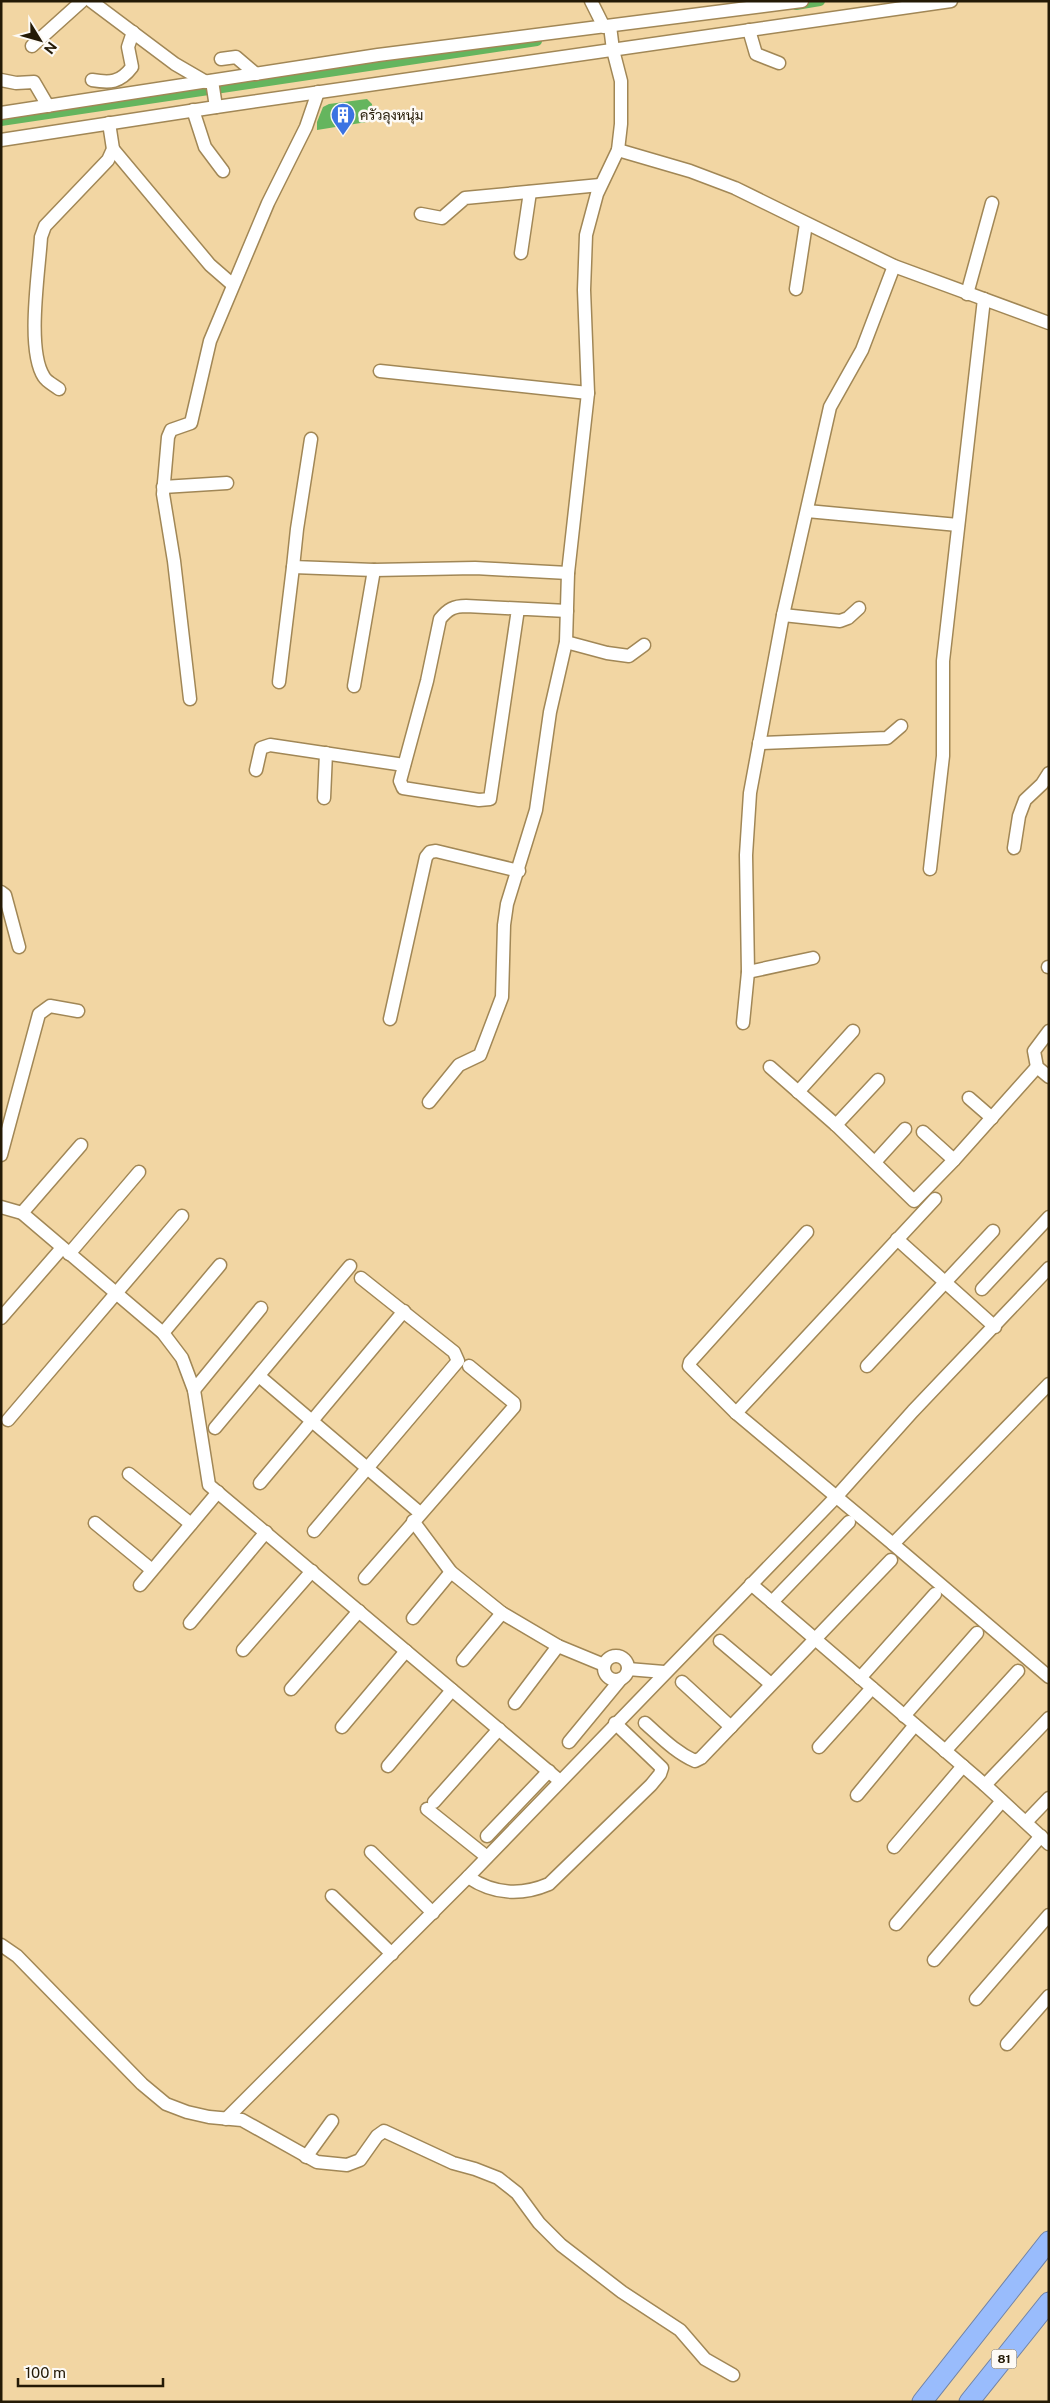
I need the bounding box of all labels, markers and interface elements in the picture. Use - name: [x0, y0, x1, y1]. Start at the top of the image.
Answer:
- north arrow: [15, 15, 65, 65]
- text: N: [41, 39, 60, 57]
- building icon: ครัวลุงหนุ่ม: [330, 102, 356, 136]
- place label: ครัวลุงหนุ่ม: [360, 107, 423, 125]
- road number: 81: [992, 2350, 1016, 2368]
- scale bar: [18, 2356, 162, 2388]
- text: 100 m: [25, 2364, 66, 2381]

